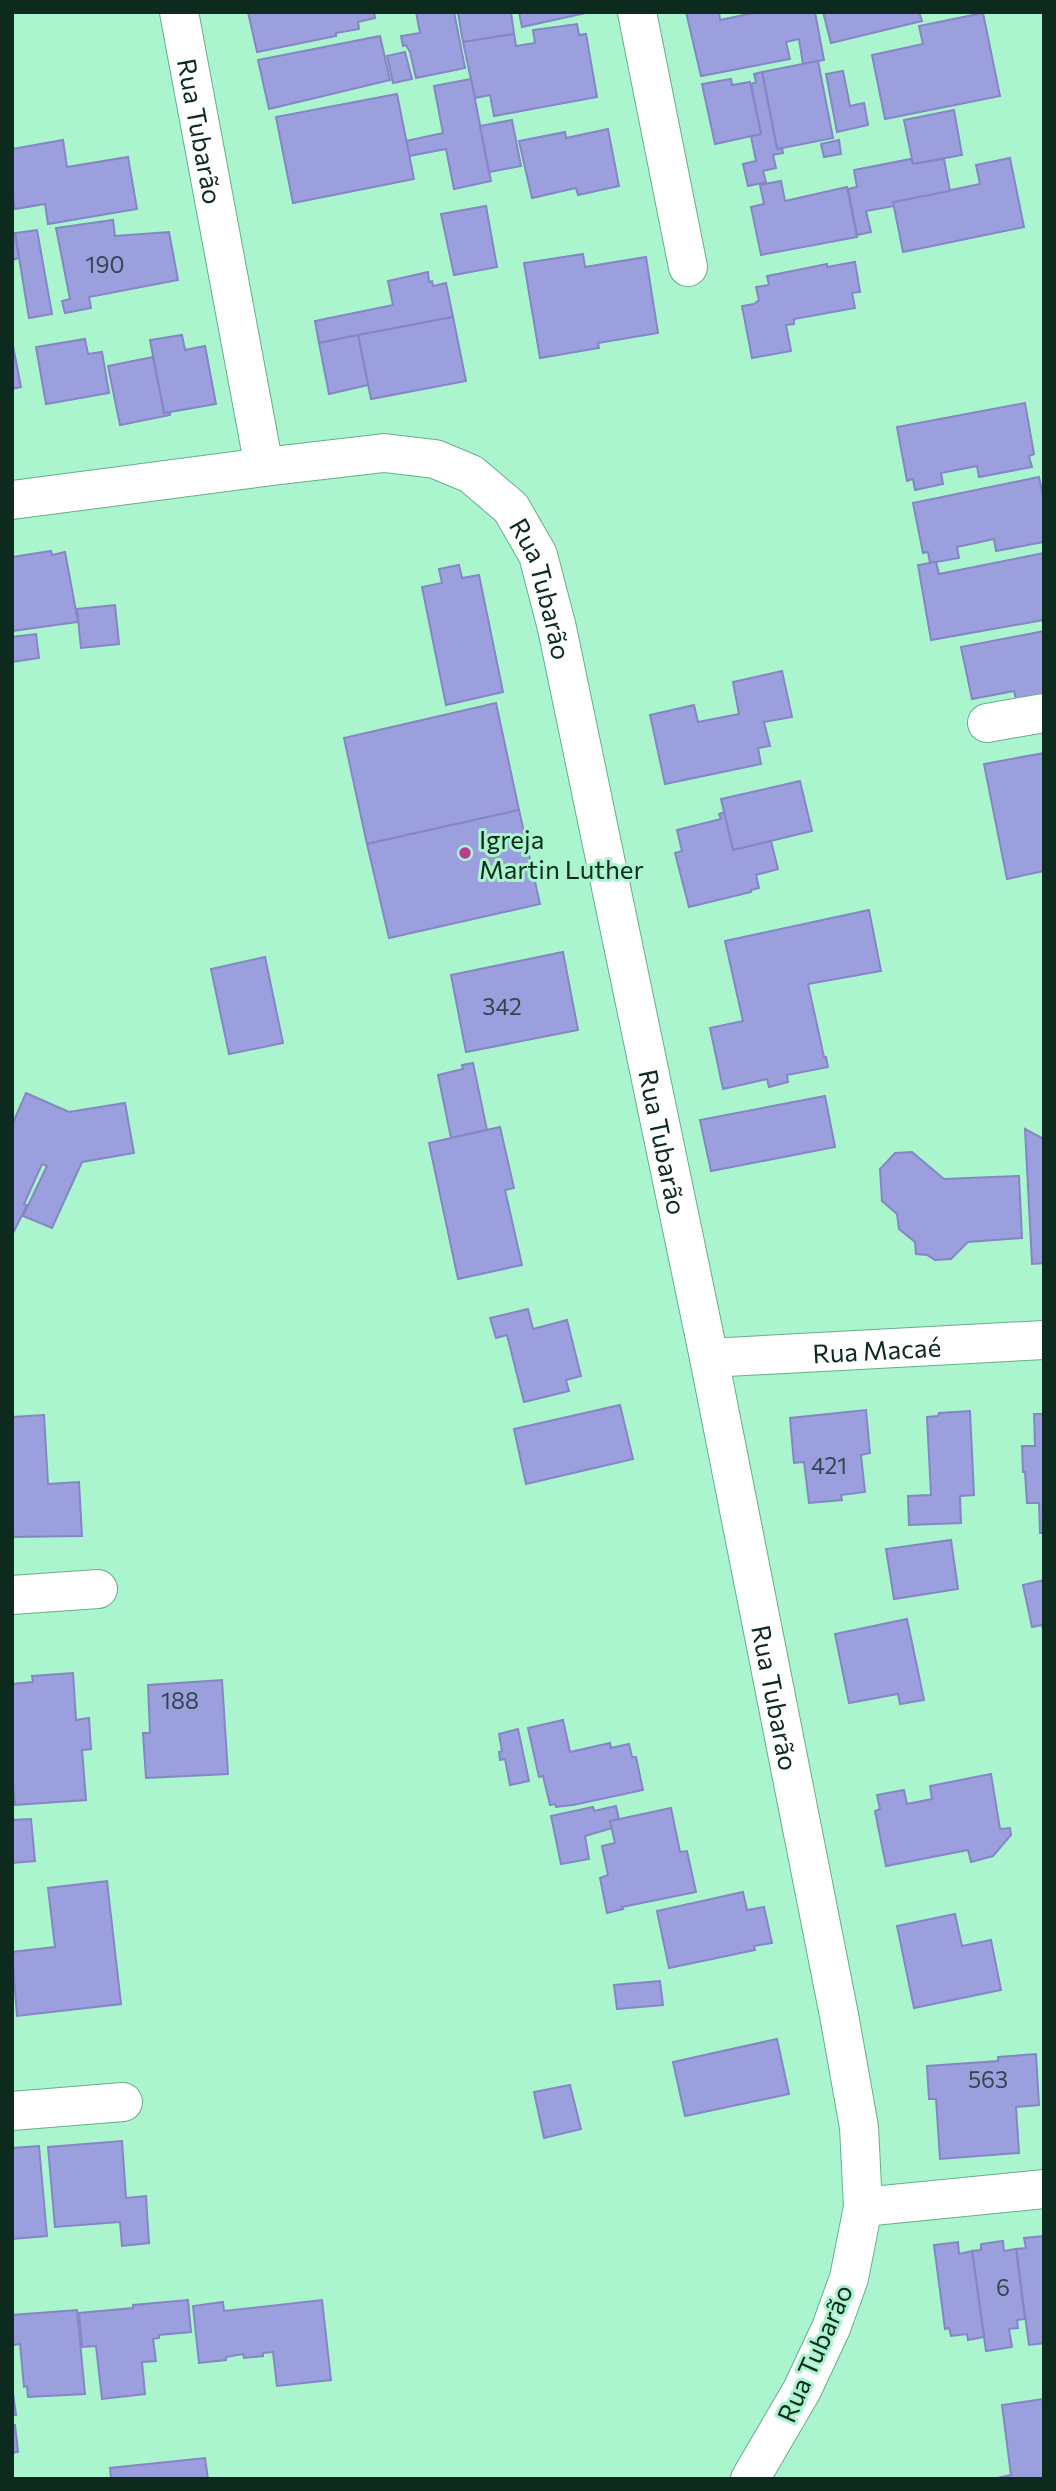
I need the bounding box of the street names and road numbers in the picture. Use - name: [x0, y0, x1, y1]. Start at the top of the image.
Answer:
- street label: Rua Tubarão: [172, 56, 230, 206]
- street label: Rua Tubarão: [504, 512, 579, 662]
- street label: Rua Tubarão: [634, 1066, 694, 1217]
- street label: Rua Macaé: [812, 1330, 942, 1368]
- street label: Rua Tubarão: [747, 1622, 806, 1773]
- street label: Rua Tubarão: [770, 2279, 858, 2427]

